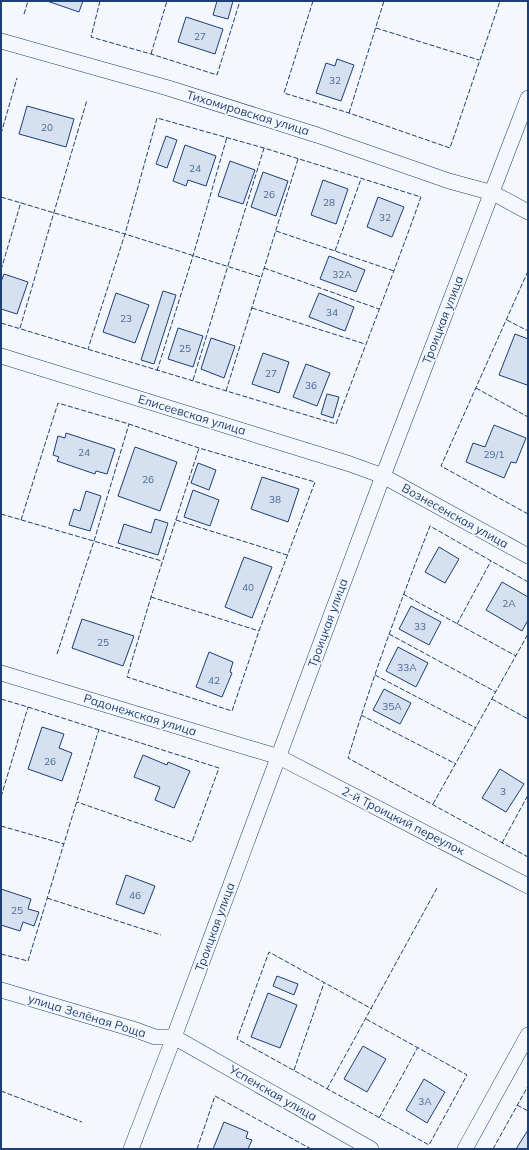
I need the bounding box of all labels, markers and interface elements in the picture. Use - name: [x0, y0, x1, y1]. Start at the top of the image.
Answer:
- house number: 27: [194, 30, 206, 43]
- house number: 32: [329, 74, 341, 87]
- street label: Тихомировская улица: [185, 87, 311, 138]
- house number: 20: [41, 121, 53, 134]
- house number: 24: [189, 162, 201, 175]
- house number: 26: [263, 188, 275, 201]
- house number: 28: [323, 196, 335, 209]
- house number: 32: [379, 211, 391, 224]
- house number: 32А: [332, 268, 352, 281]
- street label: Троицкая улица: [419, 273, 466, 366]
- house number: 34: [326, 306, 338, 319]
- house number: 23: [120, 312, 132, 325]
- house number: 25: [179, 342, 191, 355]
- house number: 27: [265, 367, 277, 380]
- house number: 36: [305, 379, 317, 392]
- street label: Елисеевская улица: [136, 391, 248, 438]
- house number: 24: [78, 446, 90, 459]
- house number: 29/1: [484, 448, 504, 461]
- house number: 26: [142, 473, 154, 486]
- street label: Вознесенская улица: [399, 480, 511, 551]
- house number: 38: [269, 493, 281, 506]
- street label: Троицкая улица: [304, 576, 351, 669]
- house number: 40: [242, 581, 254, 594]
- house number: 2А: [502, 597, 516, 610]
- house number: 33: [414, 620, 426, 633]
- house number: 25: [97, 636, 109, 649]
- house number: 33А: [397, 661, 417, 674]
- house number: 42: [208, 674, 220, 687]
- street label: Радонежская улица: [82, 690, 198, 739]
- house number: 35А: [382, 700, 402, 713]
- house number: 26: [44, 755, 56, 768]
- street label: 2-й Троицкий переулок: [339, 783, 468, 858]
- house number: 3: [500, 785, 506, 798]
- street label: Троицкая улица: [191, 880, 238, 973]
- house number: 46: [129, 889, 141, 902]
- house number: 25: [11, 904, 23, 917]
- street label: улица Зелёная Роща: [26, 990, 148, 1041]
- street label: Успенская улица: [226, 1061, 320, 1124]
- house number: 3А: [418, 1095, 432, 1108]

